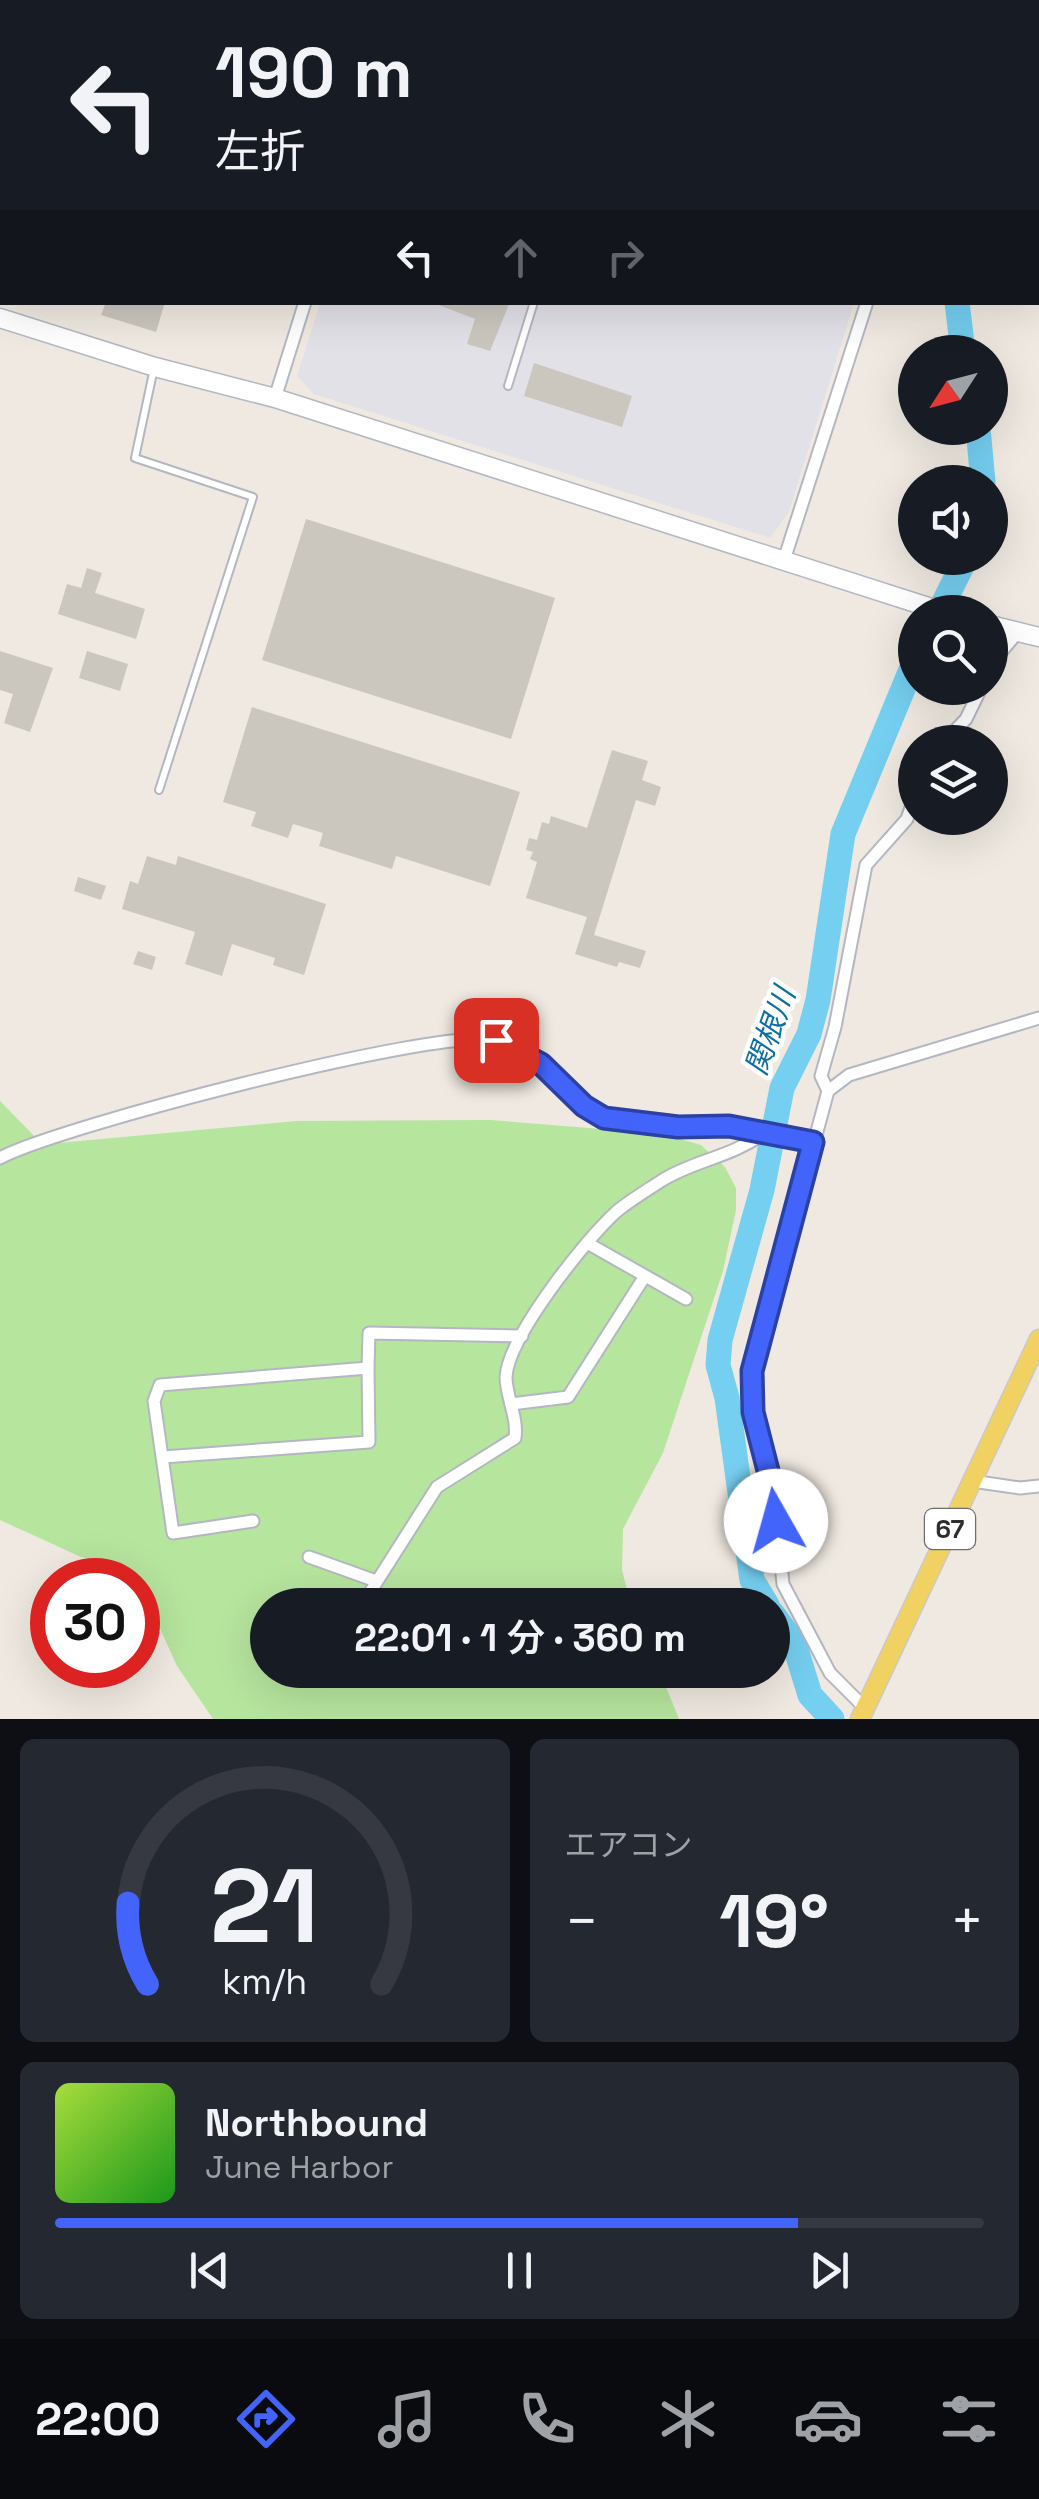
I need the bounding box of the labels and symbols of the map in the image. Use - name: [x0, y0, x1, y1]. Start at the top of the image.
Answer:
- north arrow: [898, 335, 1008, 445]
- water label: 関根川: [736, 979, 805, 1080]
- pin: [454, 998, 539, 1083]
- position arrow: [724, 1469, 828, 1573]
- road number: 67: [925, 1509, 975, 1549]
- speed limit sign: 30: [30, 1558, 160, 1688]

